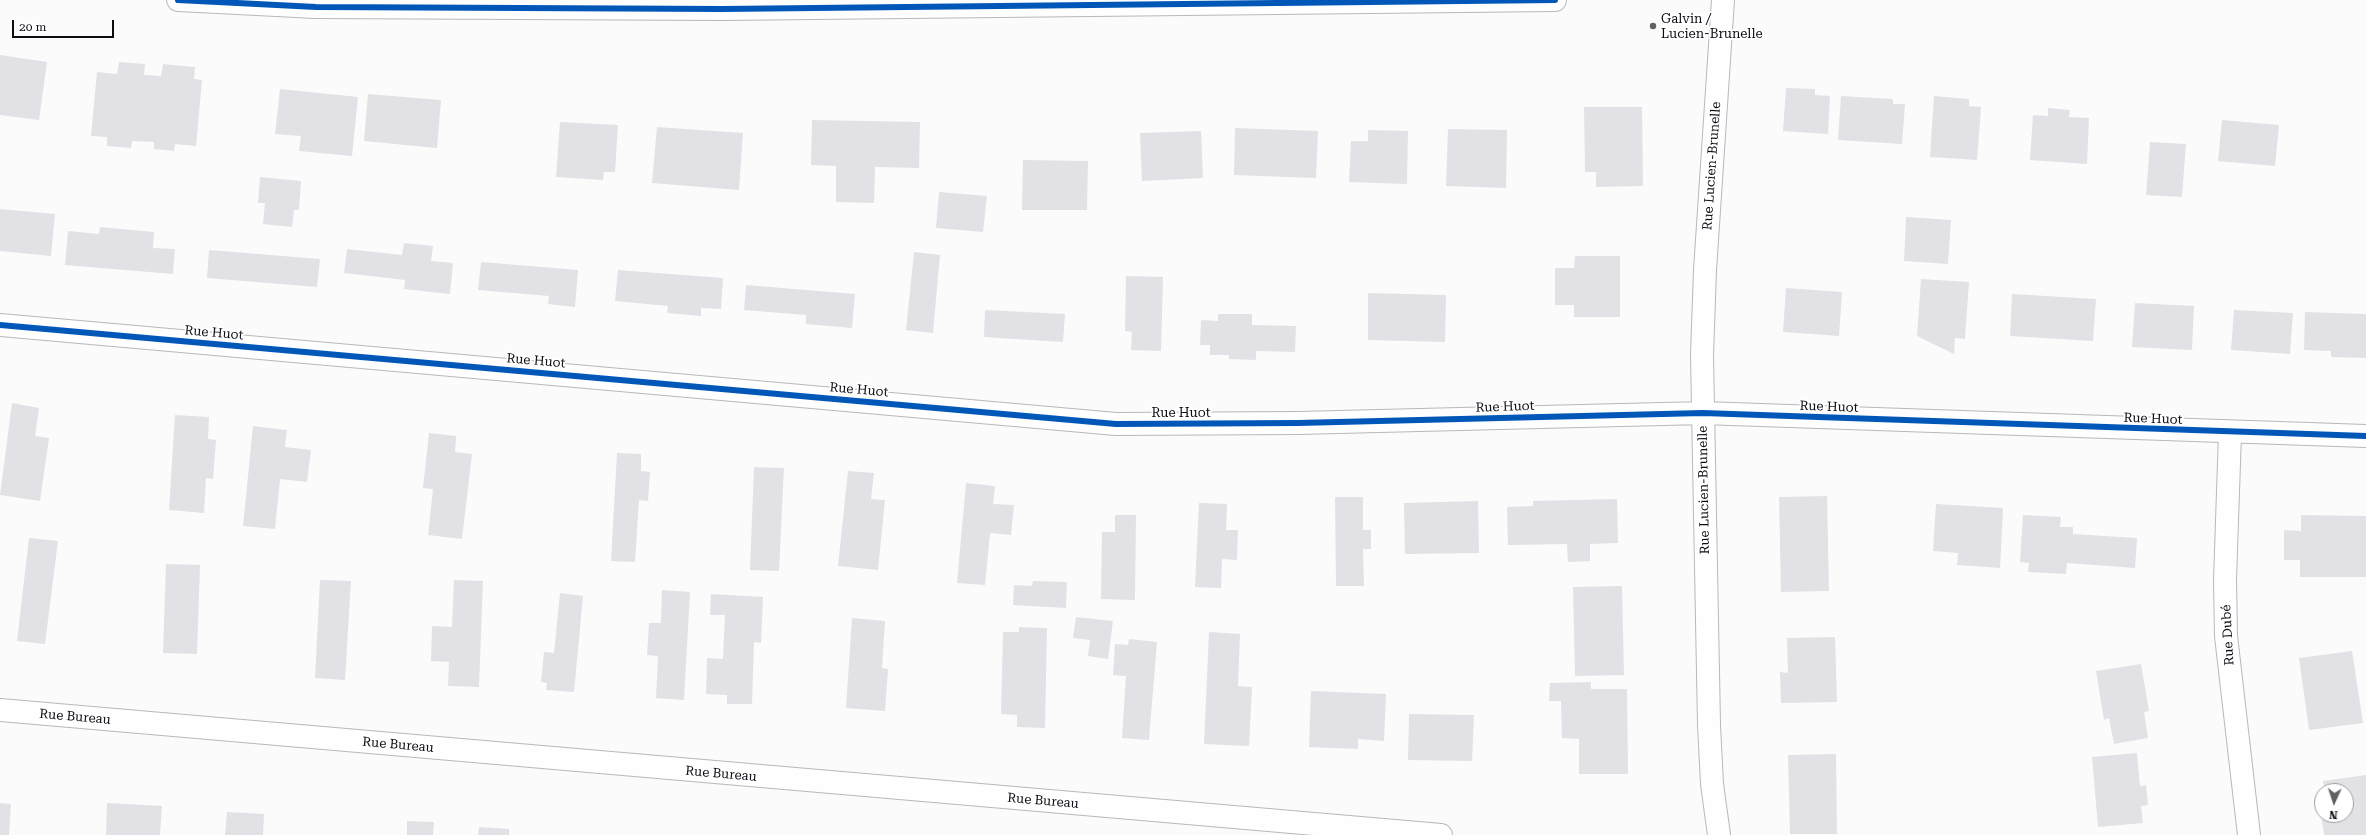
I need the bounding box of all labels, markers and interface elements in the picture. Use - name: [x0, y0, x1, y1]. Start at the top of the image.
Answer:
- place label: Galvin / Lucien-Brunelle: [1661, 11, 1763, 42]
- scale bar: [14, 12, 116, 38]
- text: 20 m: [19, 20, 46, 34]
- marker: Galvin / Lucien-Brunelle: [1648, 21, 1658, 31]
- street label: Rue Lucien-Brunelle: [1700, 101, 1724, 231]
- street label: Rue Huot: [184, 323, 244, 343]
- street label: Rue Huot: [506, 351, 566, 371]
- street label: Rue Huot: [829, 380, 889, 400]
- street label: Rue Huot: [1475, 398, 1535, 416]
- street label: Rue Huot: [1799, 398, 1859, 416]
- street label: Rue Huot: [1151, 405, 1211, 421]
- street label: Rue Huot: [2123, 410, 2183, 428]
- street label: Rue Lucien-Brunelle: [1695, 425, 1713, 555]
- street label: Rue Dubé: [2219, 604, 2237, 666]
- street label: Rue Bureau: [39, 706, 111, 728]
- street label: Rue Bureau: [362, 734, 434, 756]
- street label: Rue Bureau: [685, 763, 757, 785]
- north arrow: [2314, 783, 2354, 823]
- street label: Rue Bureau: [1007, 790, 1079, 812]
- text: N: [2329, 808, 2338, 821]

